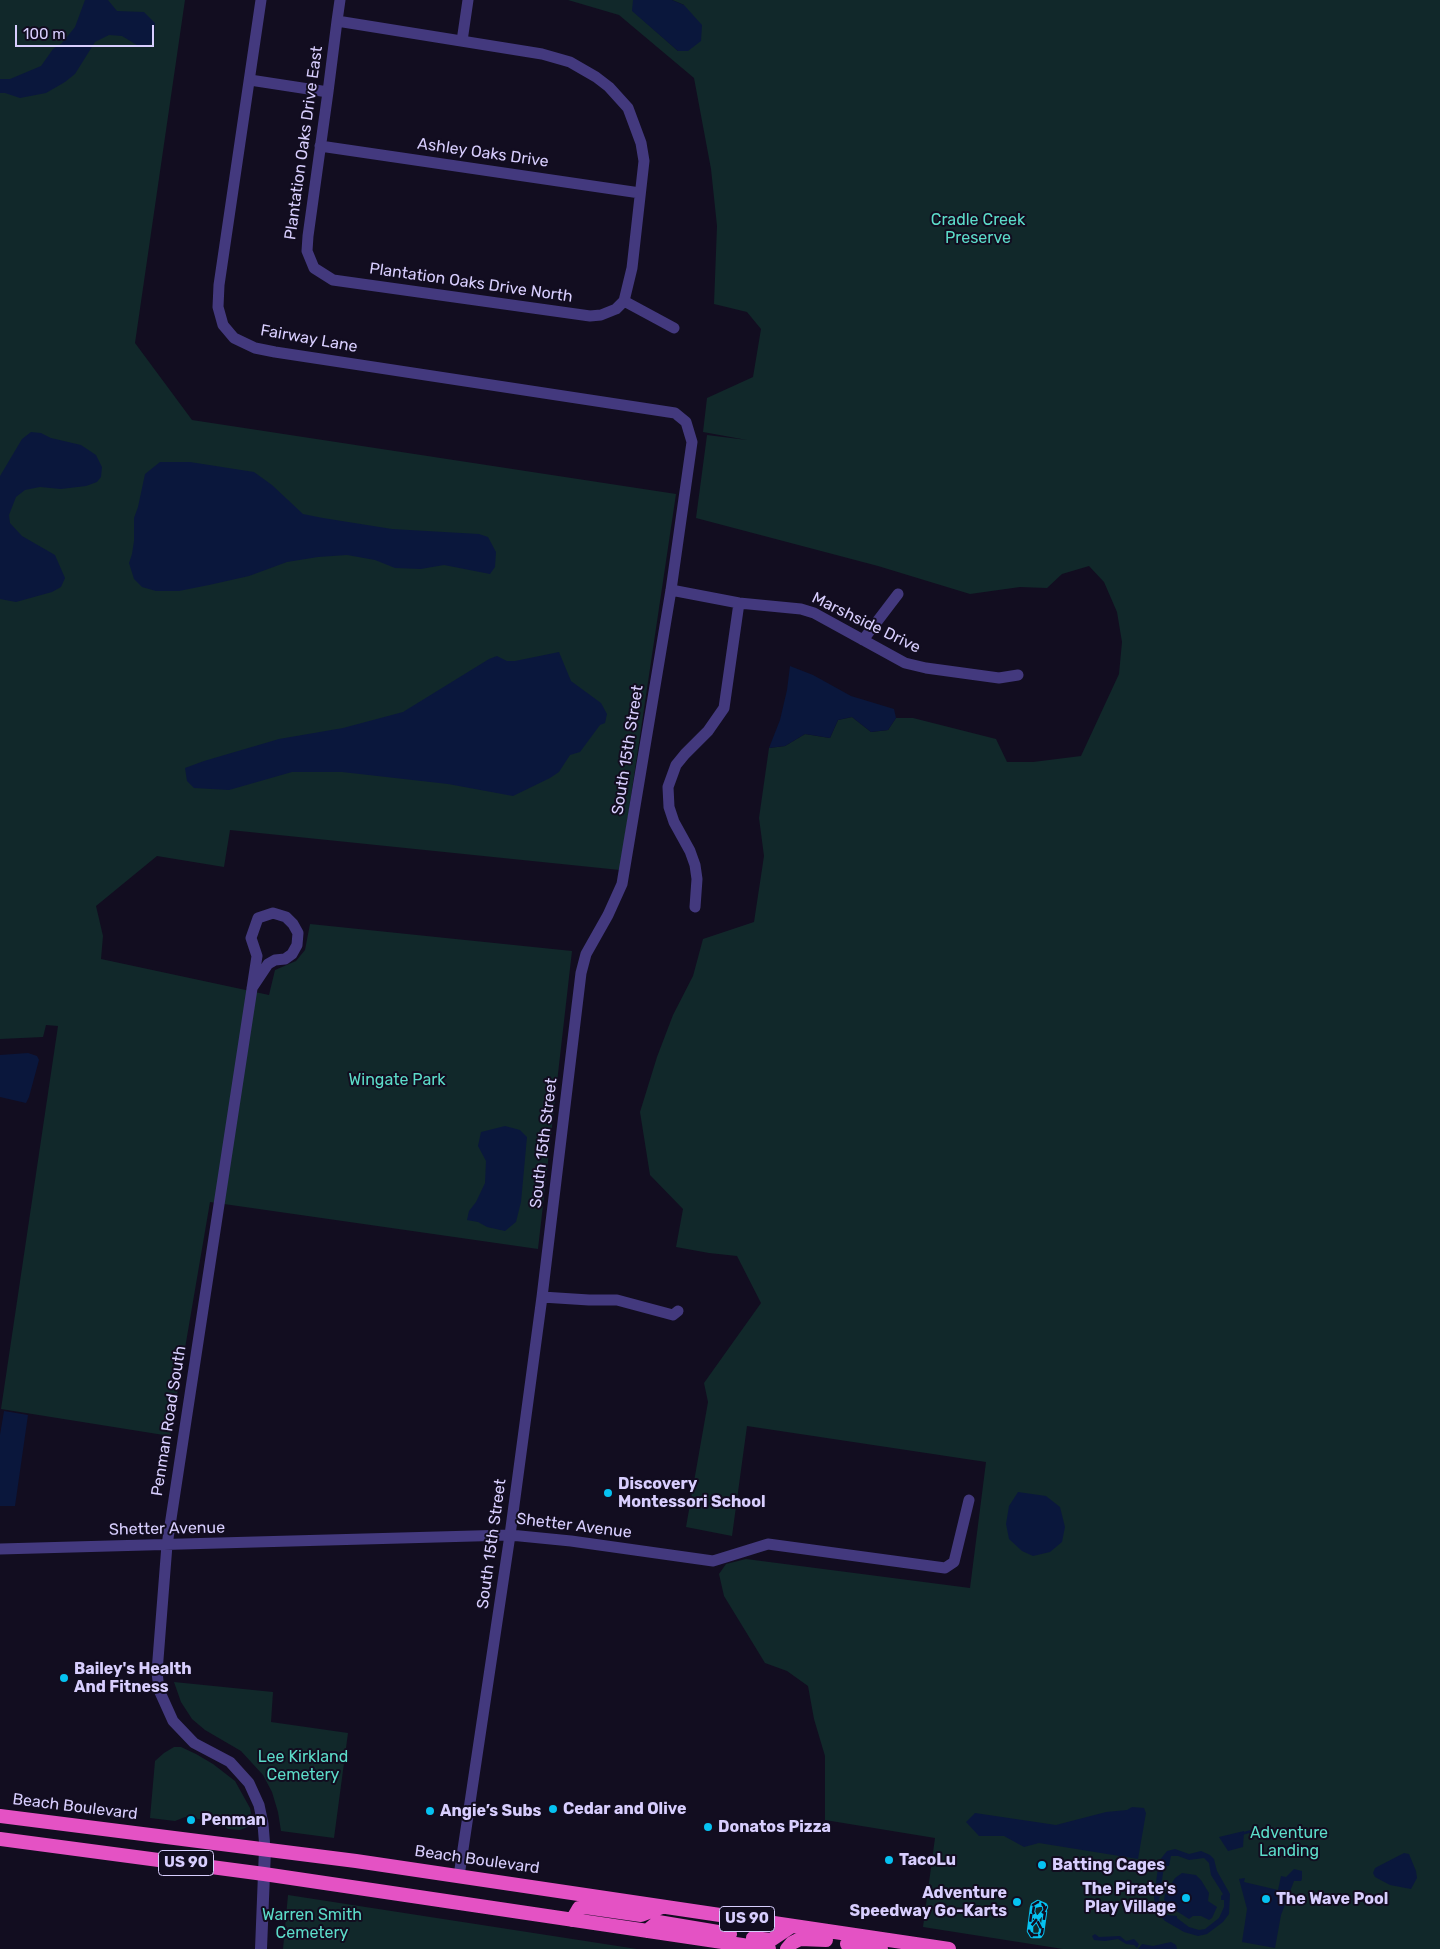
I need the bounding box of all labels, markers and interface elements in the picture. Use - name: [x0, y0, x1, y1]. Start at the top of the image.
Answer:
- scale bar: [18, 15, 156, 47]
- text: 100 m: [23, 25, 65, 43]
- street label: Plantation Oaks Drive East: [281, 45, 327, 241]
- street label: Ashley Oaks Drive: [416, 134, 550, 172]
- park label: Cradle Creek Preserve: [931, 210, 1025, 248]
- street label: Plantation Oaks Drive North: [368, 259, 574, 307]
- street label: Fairway Lane: [259, 321, 359, 357]
- street label: Marshside Drive: [809, 588, 923, 658]
- street label: South 15th Street: [608, 684, 648, 816]
- park label: Wingate Park: [348, 1070, 446, 1090]
- street label: South 15th Street: [526, 1077, 562, 1209]
- street label: Penman Road South: [148, 1344, 190, 1498]
- place label: Discovery Montessori School: [618, 1474, 765, 1512]
- street label: South 15th Street: [473, 1478, 511, 1610]
- marker: Discovery Montessori School: [602, 1487, 614, 1499]
- street label: Shetter Avenue: [515, 1509, 633, 1543]
- street label: Shetter Avenue: [109, 1518, 225, 1540]
- place label: Bailey's Health And Fitness: [74, 1659, 192, 1697]
- marker: Bailey's Health And Fitness: [58, 1672, 70, 1684]
- park label: Lee Kirkland Cemetery: [258, 1747, 348, 1785]
- street label: Beach Boulevard: [11, 1790, 139, 1824]
- place label: Cedar and Olive: [563, 1799, 686, 1819]
- place label: Angie’s Subs: [440, 1801, 541, 1821]
- marker: Cedar and Olive: [547, 1803, 559, 1815]
- marker: Angie’s Subs: [424, 1805, 436, 1817]
- place label: Penman: [201, 1810, 266, 1830]
- marker: Penman: [185, 1814, 197, 1826]
- place label: Donatos Pizza: [718, 1817, 831, 1837]
- marker: Donatos Pizza: [702, 1821, 714, 1833]
- park label: Adventure Landing: [1250, 1823, 1328, 1861]
- street label: Beach Boulevard: [413, 1842, 541, 1878]
- road number: US 90: [158, 1850, 214, 1876]
- place label: TacoLu: [899, 1850, 956, 1870]
- marker: TacoLu: [883, 1854, 895, 1866]
- place label: Batting Cages: [1052, 1855, 1165, 1875]
- marker: Batting Cages: [1036, 1859, 1048, 1871]
- place label: The Pirate's Play Village: [1082, 1879, 1176, 1917]
- place label: Adventure Speedway Go-Karts: [850, 1883, 1007, 1921]
- place label: The Wave Pool: [1276, 1889, 1388, 1909]
- marker: The Pirate's Play Village: [1180, 1892, 1192, 1904]
- marker: The Wave Pool: [1260, 1893, 1272, 1905]
- marker: Adventure Speedway Go-Karts: [1011, 1896, 1023, 1908]
- park label: Warren Smith Cemetery: [262, 1905, 362, 1943]
- road number: US 90: [720, 1906, 774, 1932]

